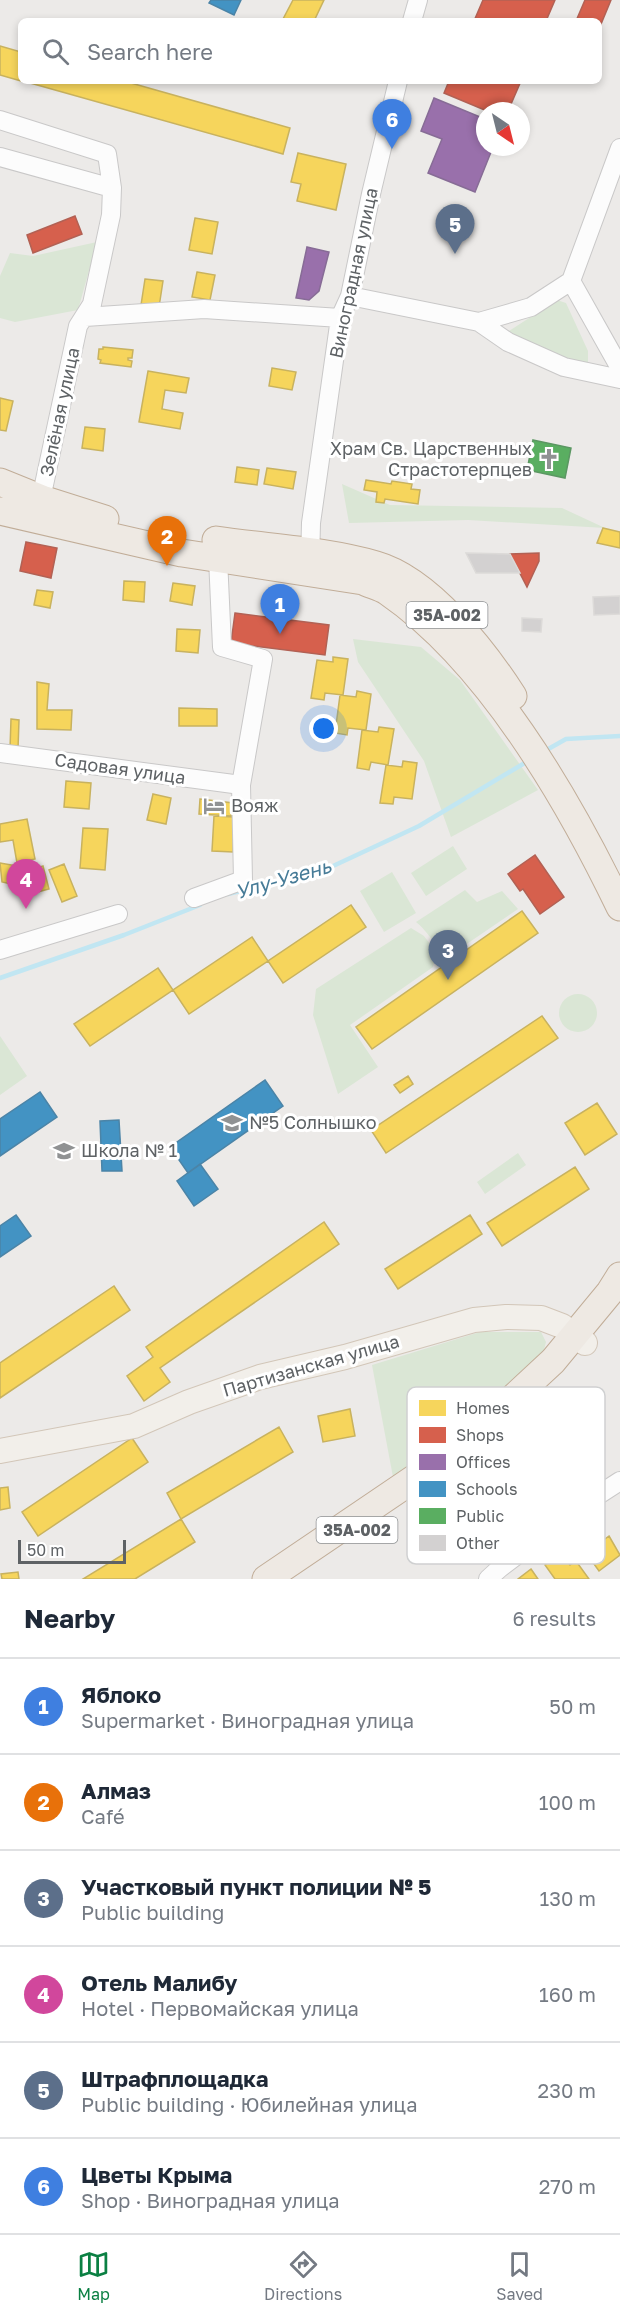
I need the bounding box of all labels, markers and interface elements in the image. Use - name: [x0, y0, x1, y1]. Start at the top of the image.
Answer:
- search box: [18, 18, 602, 84]
- icon: search: [39, 35, 72, 68]
- text: Search here: [87, 38, 213, 65]
- pin: 6: [372, 100, 412, 149]
- north arrow: [476, 102, 530, 156]
- street label: Виноградная улица: [324, 185, 382, 360]
- pin: 5: [436, 204, 474, 254]
- street label: Зелёная улица: [35, 345, 83, 478]
- place label: Храм Св. Царственных Страстотерпцев: [330, 437, 532, 480]
- church icon: Храм Св. Царственных Страстотерпцев: [537, 447, 561, 471]
- pin: 2: [148, 516, 186, 566]
- pin: 1: [260, 584, 300, 634]
- road number: 35А-002: [406, 602, 488, 628]
- your location: [309, 714, 338, 743]
- street label: Садовая улица: [53, 748, 187, 788]
- hotel icon: Вояж: [202, 794, 226, 818]
- place label: Вояж: [231, 794, 279, 816]
- water label: Улу-Узень: [232, 853, 335, 904]
- pin: 4: [6, 860, 46, 909]
- pin: 3: [428, 930, 468, 980]
- school or university icon: №5 Солнышко: [220, 1111, 244, 1135]
- place label: №5 Солнышко: [249, 1111, 377, 1133]
- school or university icon: Школа № 1: [52, 1139, 76, 1163]
- place label: Школа № 1: [81, 1139, 177, 1161]
- street label: Партизанская улица: [220, 1329, 402, 1401]
- legend: [407, 1387, 605, 1564]
- text: Homes: [456, 1398, 510, 1418]
- text: Shops: [456, 1425, 504, 1445]
- text: Offices: [456, 1452, 510, 1472]
- text: Schools: [456, 1479, 518, 1499]
- text: Public: [456, 1506, 504, 1526]
- road number: 35А-002: [316, 1517, 398, 1543]
- text: Other: [456, 1533, 500, 1553]
- scale bar: [18, 1537, 126, 1564]
- text: 50 m: [27, 1540, 64, 1560]
- text: Nearby: [24, 1603, 115, 1634]
- text: 6 results: [512, 1606, 596, 1630]
- text: Яблоко: [81, 1681, 161, 1708]
- text: 1: [38, 1694, 49, 1718]
- text: 50 m: [549, 1694, 596, 1718]
- text: Supermarket · Виноградная улица: [81, 1708, 414, 1732]
- text: Алмаз: [81, 1777, 151, 1804]
- text: 2: [37, 1790, 50, 1814]
- text: 100 m: [539, 1790, 596, 1814]
- text: Café: [81, 1804, 125, 1828]
- text: Участковый пункт полиции № 5: [81, 1873, 432, 1900]
- text: 3: [37, 1886, 50, 1910]
- text: 130 m: [540, 1886, 596, 1910]
- text: Public building: [81, 1900, 224, 1924]
- text: Отель Малибу: [81, 1969, 238, 1996]
- text: 4: [37, 1982, 50, 2006]
- text: 160 m: [539, 1982, 596, 2006]
- text: Hotel · Первомайская улица: [81, 1996, 359, 2020]
- text: Штрафплощадка: [81, 2065, 268, 2092]
- text: 5: [37, 2078, 50, 2102]
- text: 230 m: [538, 2078, 596, 2102]
- text: Public building · Юбилейная улица: [81, 2092, 417, 2116]
- text: Цветы Крыма: [81, 2161, 232, 2188]
- text: 6: [37, 2174, 50, 2198]
- text: 270 m: [539, 2174, 596, 2198]
- text: Shop · Виноградная улица: [81, 2188, 340, 2212]
- tab: Map: [77, 2248, 110, 2304]
- tab: Directions: [264, 2248, 342, 2304]
- tab: Saved: [496, 2248, 543, 2304]

